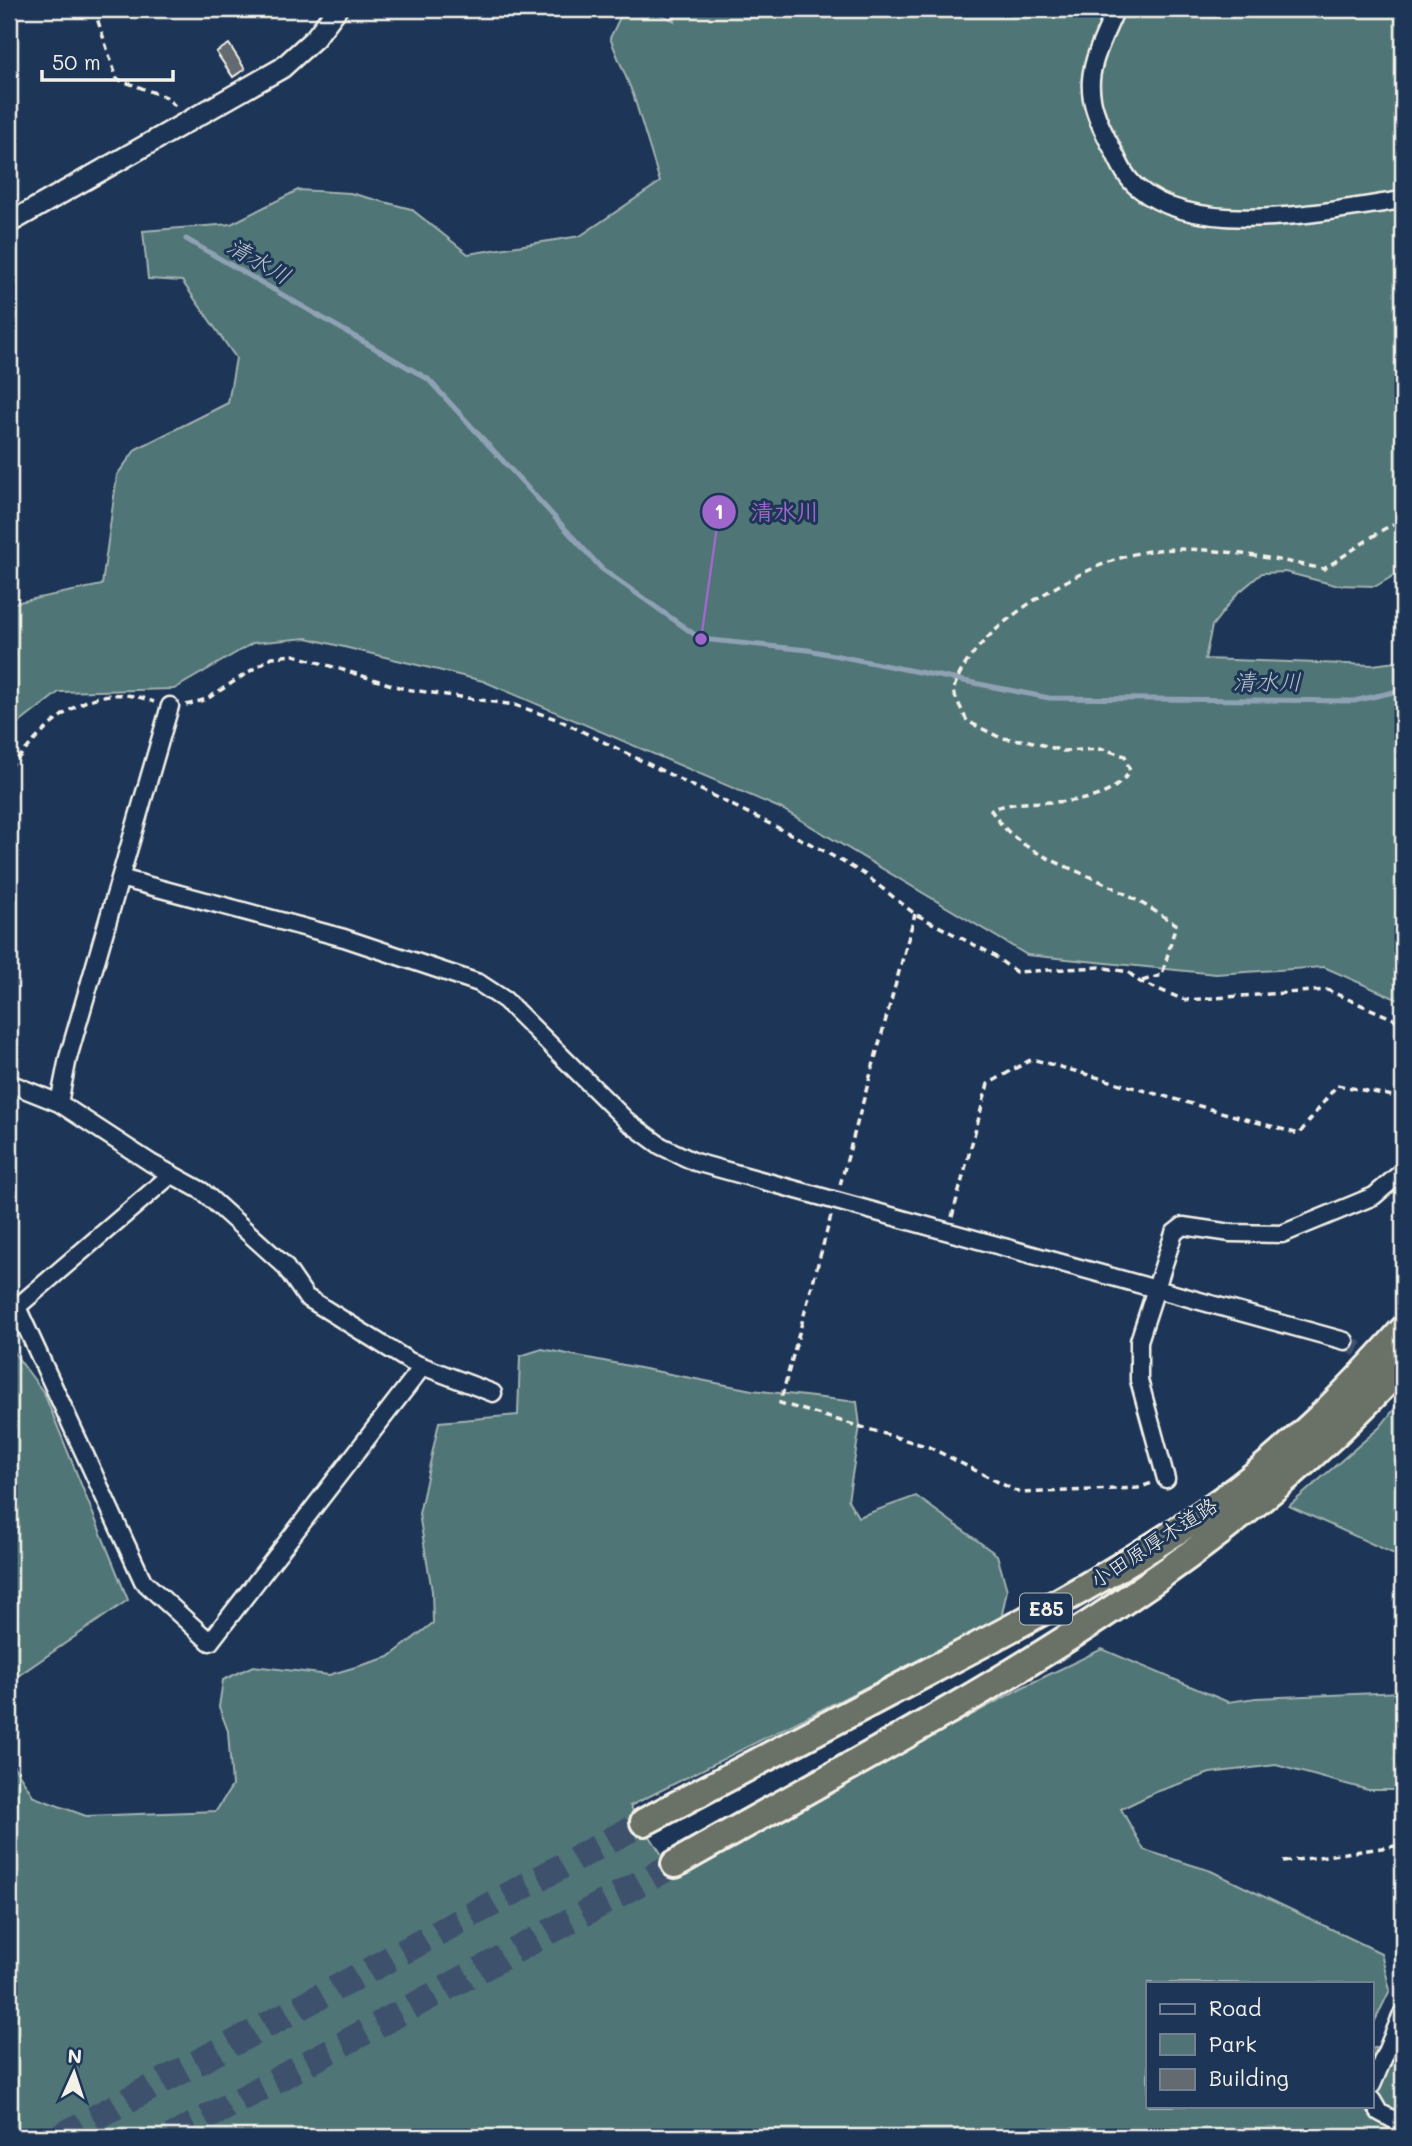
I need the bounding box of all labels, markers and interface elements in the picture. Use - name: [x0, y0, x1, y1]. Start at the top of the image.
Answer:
- scale bar: [42, 38, 173, 82]
- text: 50 m: [52, 48, 101, 75]
- water label: 清水川: [222, 230, 297, 290]
- callout: 清水川: [701, 490, 833, 534]
- text: 清水川: [751, 496, 820, 526]
- text: 1: [714, 497, 724, 524]
- water label: 清水川: [1233, 666, 1302, 696]
- street label: 小田原厚木道路: [1084, 1490, 1222, 1593]
- road number: E85: [1020, 1594, 1072, 1624]
- legend: [1146, 1982, 1374, 2108]
- text: Road: [1209, 1994, 1261, 2021]
- text: Park: [1209, 2030, 1257, 2057]
- north arrow: [38, 2038, 108, 2108]
- text: N: [67, 2043, 83, 2068]
- text: Building: [1209, 2064, 1289, 2091]

